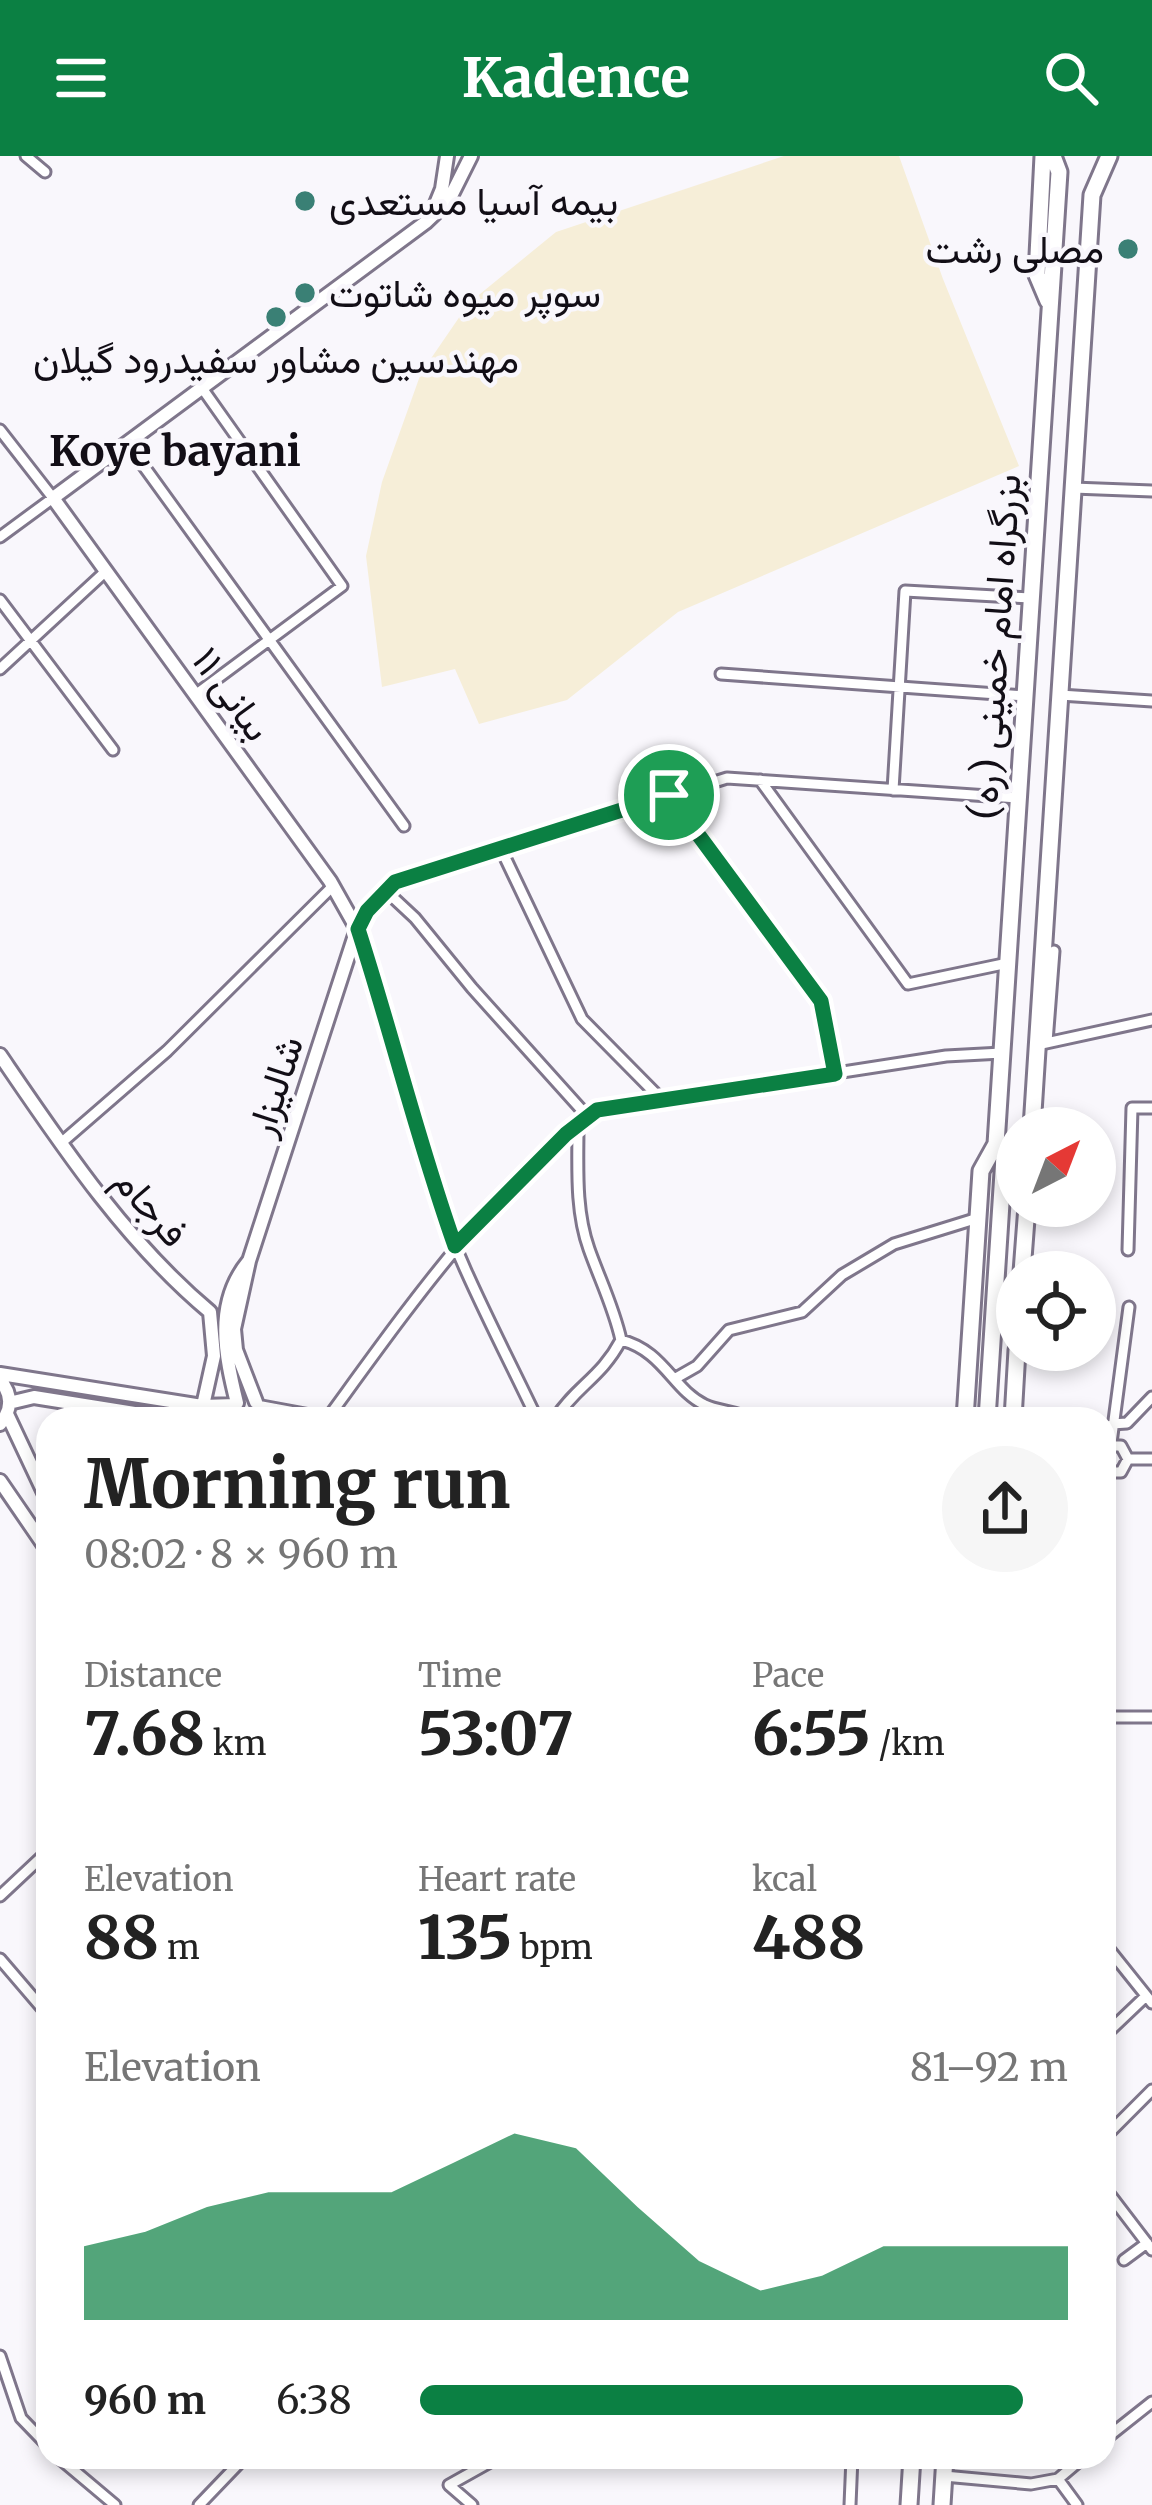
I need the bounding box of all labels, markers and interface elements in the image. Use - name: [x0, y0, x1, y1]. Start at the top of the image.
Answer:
- text: Kadence: [462, 44, 690, 112]
- icon: menu: [48, 45, 114, 111]
- icon: search: [1038, 45, 1104, 111]
- place label: بیمه آسیا مستعدی: [329, 177, 618, 226]
- marker: بیمه آسیا مستعدی: [292, 188, 318, 214]
- place label: مصلی رشت: [925, 225, 1104, 274]
- marker: مصلی رشت: [1115, 236, 1141, 262]
- place label: سوپر میوه شاتوت: [329, 269, 601, 320]
- marker: سوپر میوه شاتوت: [292, 280, 318, 306]
- marker: مهندسین مشاور سفیدرود گیلان: [263, 304, 289, 330]
- place label: مهندسین مشاور سفیدرود گیلان: [33, 335, 519, 384]
- district label: Koye bayani: [49, 425, 301, 477]
- street label: بزرگراه امام خمینی (ره): [958, 472, 1033, 822]
- street label: بیانی ۱۱: [182, 638, 282, 750]
- pin: [618, 744, 720, 846]
- icon: arrive: [636, 762, 702, 828]
- street label: شالیزار: [236, 1030, 314, 1143]
- north arrow: [996, 1107, 1116, 1227]
- map controls: [996, 1107, 1116, 1371]
- street label: فرجام: [102, 1157, 199, 1257]
- button: locate: [996, 1251, 1116, 1371]
- text: Morning run: [84, 1443, 510, 1526]
- button: share: [942, 1446, 1068, 1572]
- text: 08:02 · 8 × 960 m: [84, 1530, 398, 1579]
- text: Distance: [84, 1655, 222, 1696]
- text: Time: [418, 1655, 502, 1696]
- text: Pace: [752, 1655, 824, 1696]
- text: 7.68: [84, 1696, 205, 1771]
- text: 53:07: [418, 1696, 573, 1771]
- text: 6:55: [752, 1696, 871, 1771]
- text: km: [205, 1723, 267, 1764]
- text: /km: [871, 1723, 945, 1764]
- text: Elevation: [84, 1859, 234, 1900]
- text: Heart rate: [418, 1859, 576, 1900]
- text: kcal: [752, 1859, 817, 1900]
- text: 88: [84, 1900, 159, 1975]
- text: 135: [418, 1900, 512, 1975]
- text: 488: [752, 1900, 865, 1975]
- text: m: [159, 1927, 200, 1968]
- text: bpm: [512, 1927, 593, 1968]
- text: Elevation: [84, 2043, 261, 2092]
- text: 81–92 m: [910, 2043, 1068, 2092]
- text: 960 m: [84, 2376, 206, 2425]
- text: 6:38: [276, 2376, 352, 2425]

